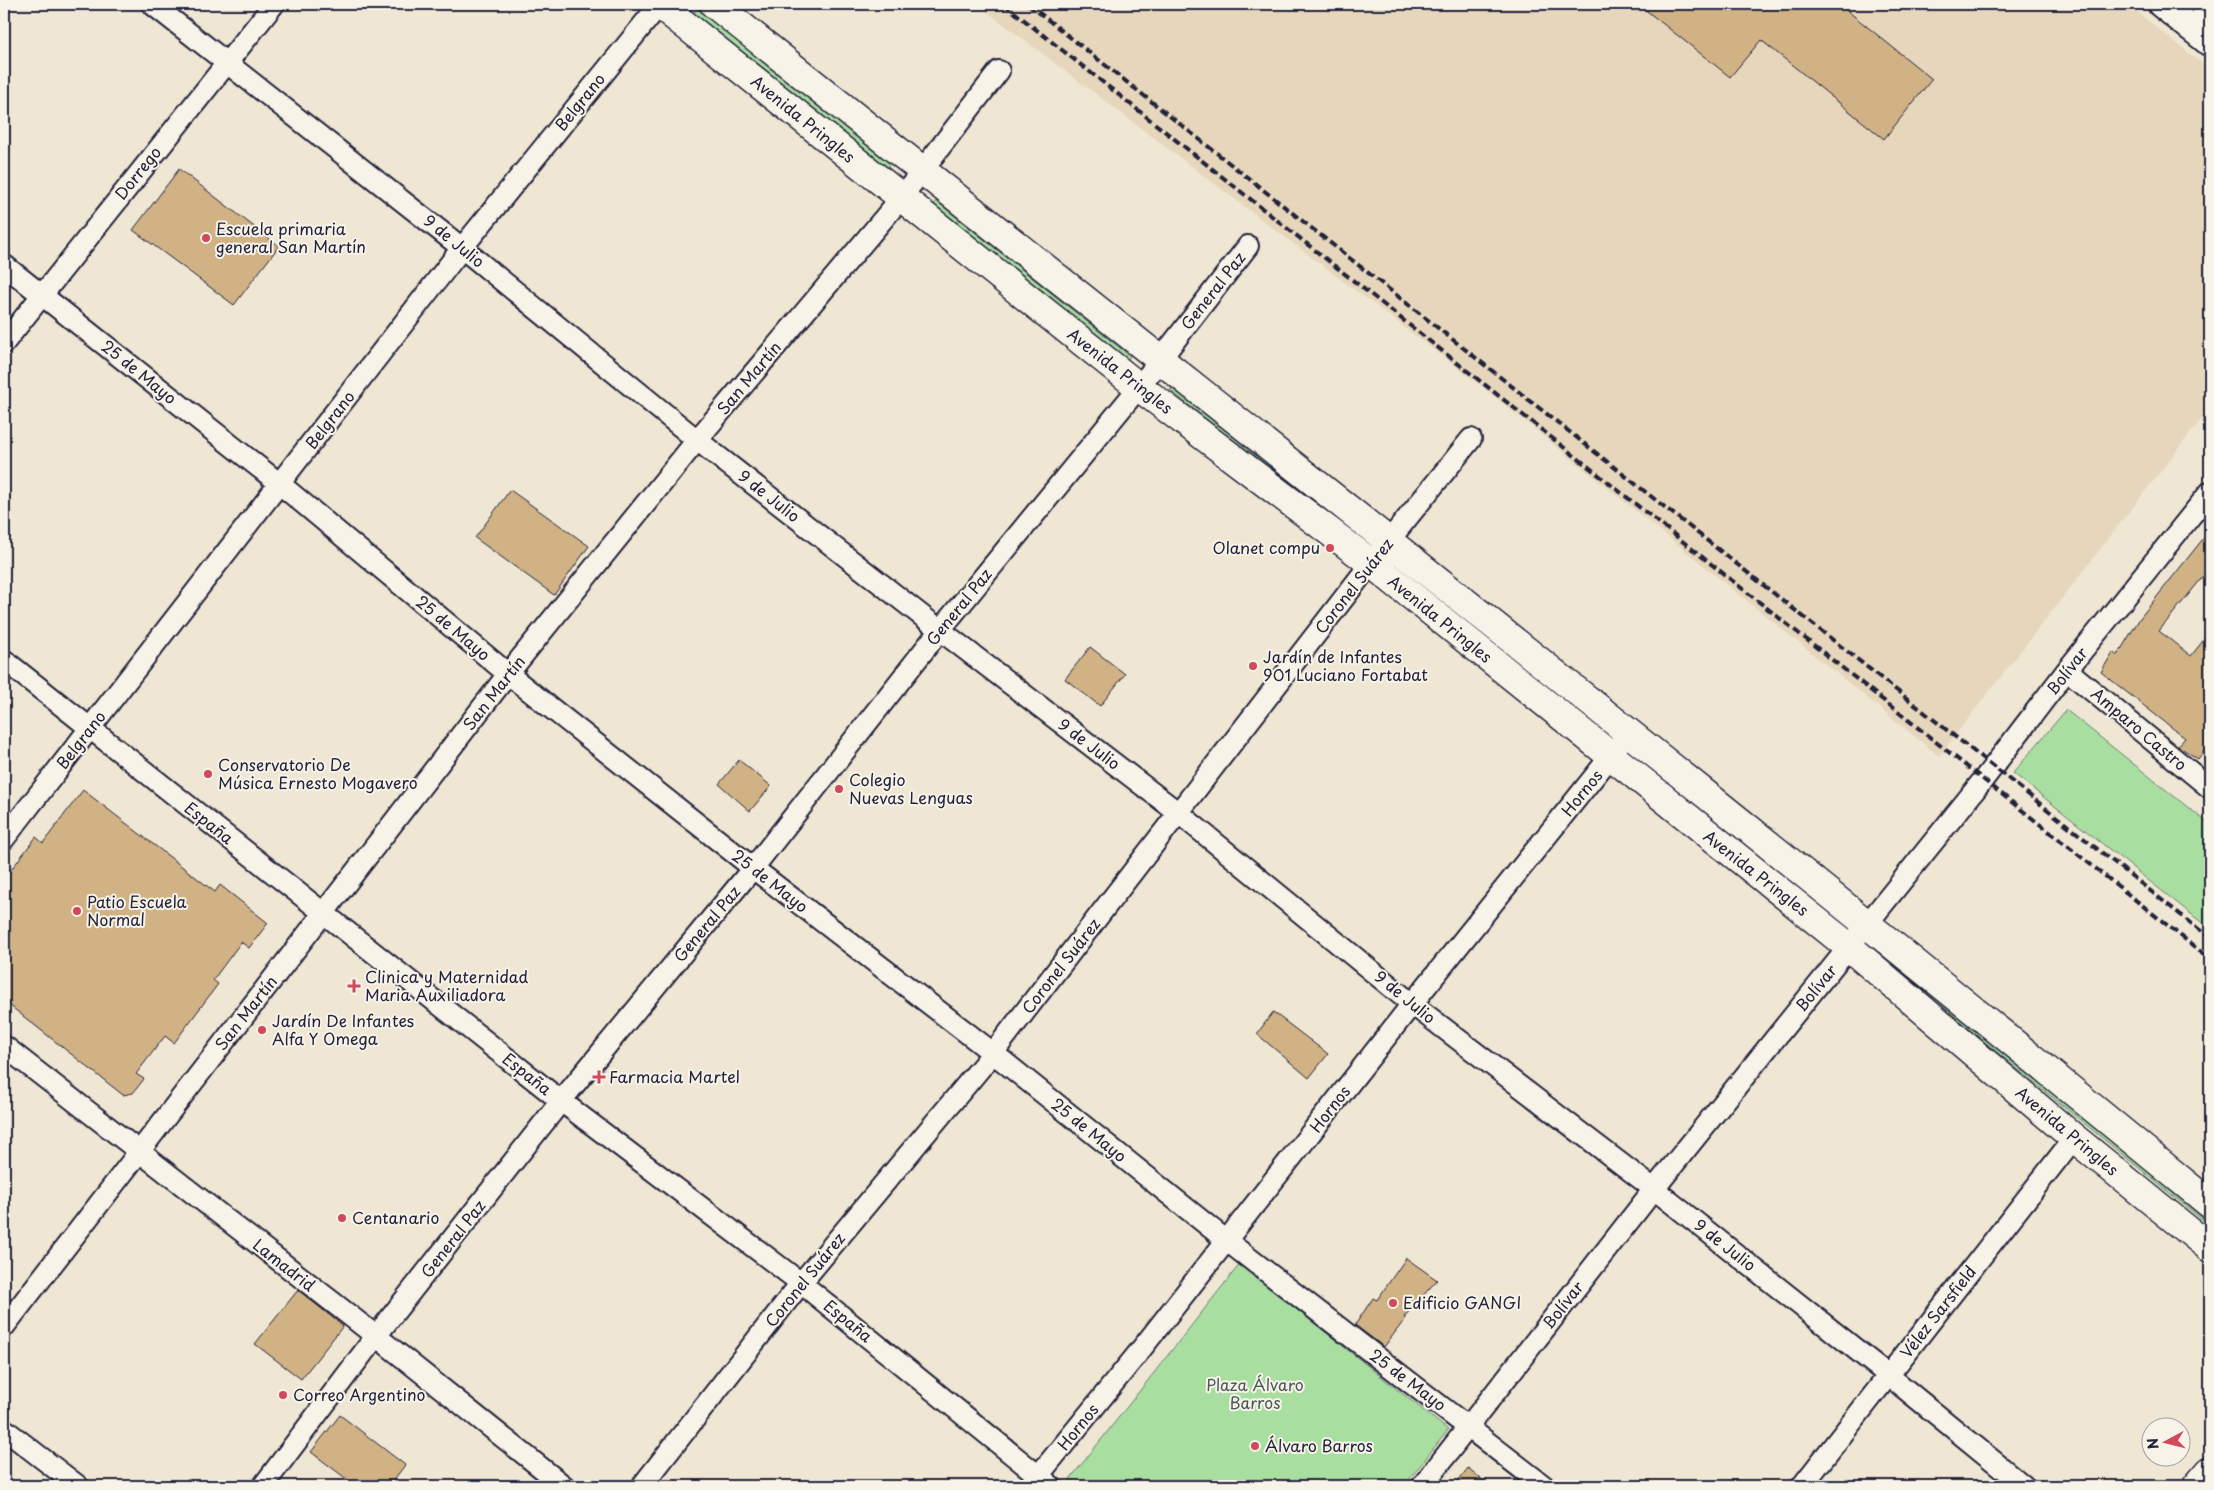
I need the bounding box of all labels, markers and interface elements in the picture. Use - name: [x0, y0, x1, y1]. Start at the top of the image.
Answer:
- street label: Belgrano: [548, 67, 610, 135]
- street label: Avenida Pringles: [746, 69, 861, 168]
- street label: Dorrego: [108, 141, 166, 204]
- street label: 9 de Julio: [419, 208, 491, 272]
- place label: Escuela primaria general San Martín: [216, 216, 366, 258]
- marker: Escuela primaria general San Martín: [200, 232, 212, 244]
- street label: General Paz: [1174, 246, 1251, 334]
- street label: Avenida Pringles: [1063, 321, 1178, 419]
- street label: 25 de Mayo: [97, 333, 182, 409]
- street label: San Martín: [710, 336, 786, 419]
- street label: Belgrano: [299, 385, 360, 454]
- street label: 9 de Julio: [734, 463, 806, 527]
- street label: Coronel Suárez: [1308, 532, 1398, 638]
- place label: Olanet compu: [1212, 535, 1320, 559]
- marker: Olanet compu: [1324, 542, 1336, 554]
- street label: General Paz: [920, 562, 997, 650]
- street label: Avenida Pringles: [1383, 569, 1498, 668]
- street label: 25 de Mayo: [411, 589, 496, 666]
- street label: Bolívar: [2040, 641, 2093, 699]
- place label: Jardín de Infantes 901 Luciano Fortabat: [1263, 644, 1428, 686]
- street label: San Martín: [456, 650, 530, 735]
- marker: Jardín de Infantes 901 Luciano Fortabat: [1247, 660, 1259, 672]
- street label: Amparo Castro: [2086, 681, 2193, 776]
- street label: Belgrano: [50, 705, 111, 774]
- street label: 9 de Julio: [1053, 712, 1126, 775]
- place label: Conservatorio De Música Ernesto Mogavero: [218, 752, 418, 794]
- street label: Hornos: [1555, 764, 1607, 821]
- place label: Colegio Nuevas Lenguas: [849, 767, 973, 809]
- marker: Conservatorio De Música Ernesto Mogavero: [202, 768, 214, 780]
- marker: Colegio Nuevas Lenguas: [833, 783, 845, 795]
- street label: España: [180, 795, 239, 849]
- street label: Avenida Pringles: [1699, 823, 1814, 921]
- street label: 25 de Mayo: [728, 843, 814, 918]
- street label: General Paz: [667, 880, 746, 967]
- place label: Patio Escuela Normal: [87, 889, 187, 931]
- marker: Patio Escuela Normal: [71, 905, 83, 917]
- street label: Coronel Suárez: [1015, 912, 1105, 1018]
- street label: Bolívar: [1789, 958, 1842, 1016]
- place label: Clinica y Maternidad Maria Auxiliadora: [365, 964, 528, 1006]
- street label: 9 de Julio: [1370, 964, 1442, 1028]
- street label: San Martín: [208, 970, 282, 1055]
- marker: Clinica y Maternidad Maria Auxiliadora: [347, 979, 361, 993]
- place label: Jardín De Infantes Alfa Y Omega: [272, 1008, 414, 1050]
- marker: Jardín De Infantes Alfa Y Omega: [256, 1024, 268, 1036]
- street label: España: [498, 1046, 557, 1100]
- place label: Farmacia Martel: [609, 1064, 740, 1088]
- marker: Farmacia Martel: [593, 1071, 605, 1083]
- street label: Hornos: [1303, 1080, 1355, 1137]
- street label: Avenida Pringles: [2011, 1080, 2124, 1180]
- street label: 25 de Mayo: [1047, 1091, 1132, 1167]
- street label: General Paz: [414, 1194, 491, 1282]
- place label: Centanario: [352, 1205, 439, 1229]
- marker: Centanario: [336, 1212, 348, 1224]
- street label: 9 de Julio: [1690, 1212, 1762, 1276]
- street label: Coronel Suárez: [759, 1227, 850, 1332]
- street label: Lamadrid: [248, 1232, 321, 1296]
- street label: Vélez Sarsfield: [1894, 1260, 1981, 1363]
- street label: Bolívar: [1536, 1275, 1589, 1333]
- place label: Edificio GANGI: [1403, 1290, 1522, 1314]
- street label: España: [819, 1293, 878, 1347]
- marker: Edificio GANGI: [1387, 1297, 1399, 1309]
- street label: 25 de Mayo: [1365, 1342, 1452, 1416]
- park label: Plaza Álvaro Barros: [1206, 1372, 1304, 1414]
- place label: Correo Argentino: [293, 1382, 426, 1406]
- marker: Correo Argentino: [277, 1389, 289, 1401]
- street label: Hornos: [1051, 1398, 1103, 1455]
- north arrow: [2142, 1418, 2192, 1468]
- place label: Álvaro Barros: [1265, 1433, 1373, 1457]
- text: N: [2142, 1437, 2164, 1450]
- marker: Álvaro Barros: [1249, 1440, 1261, 1452]

